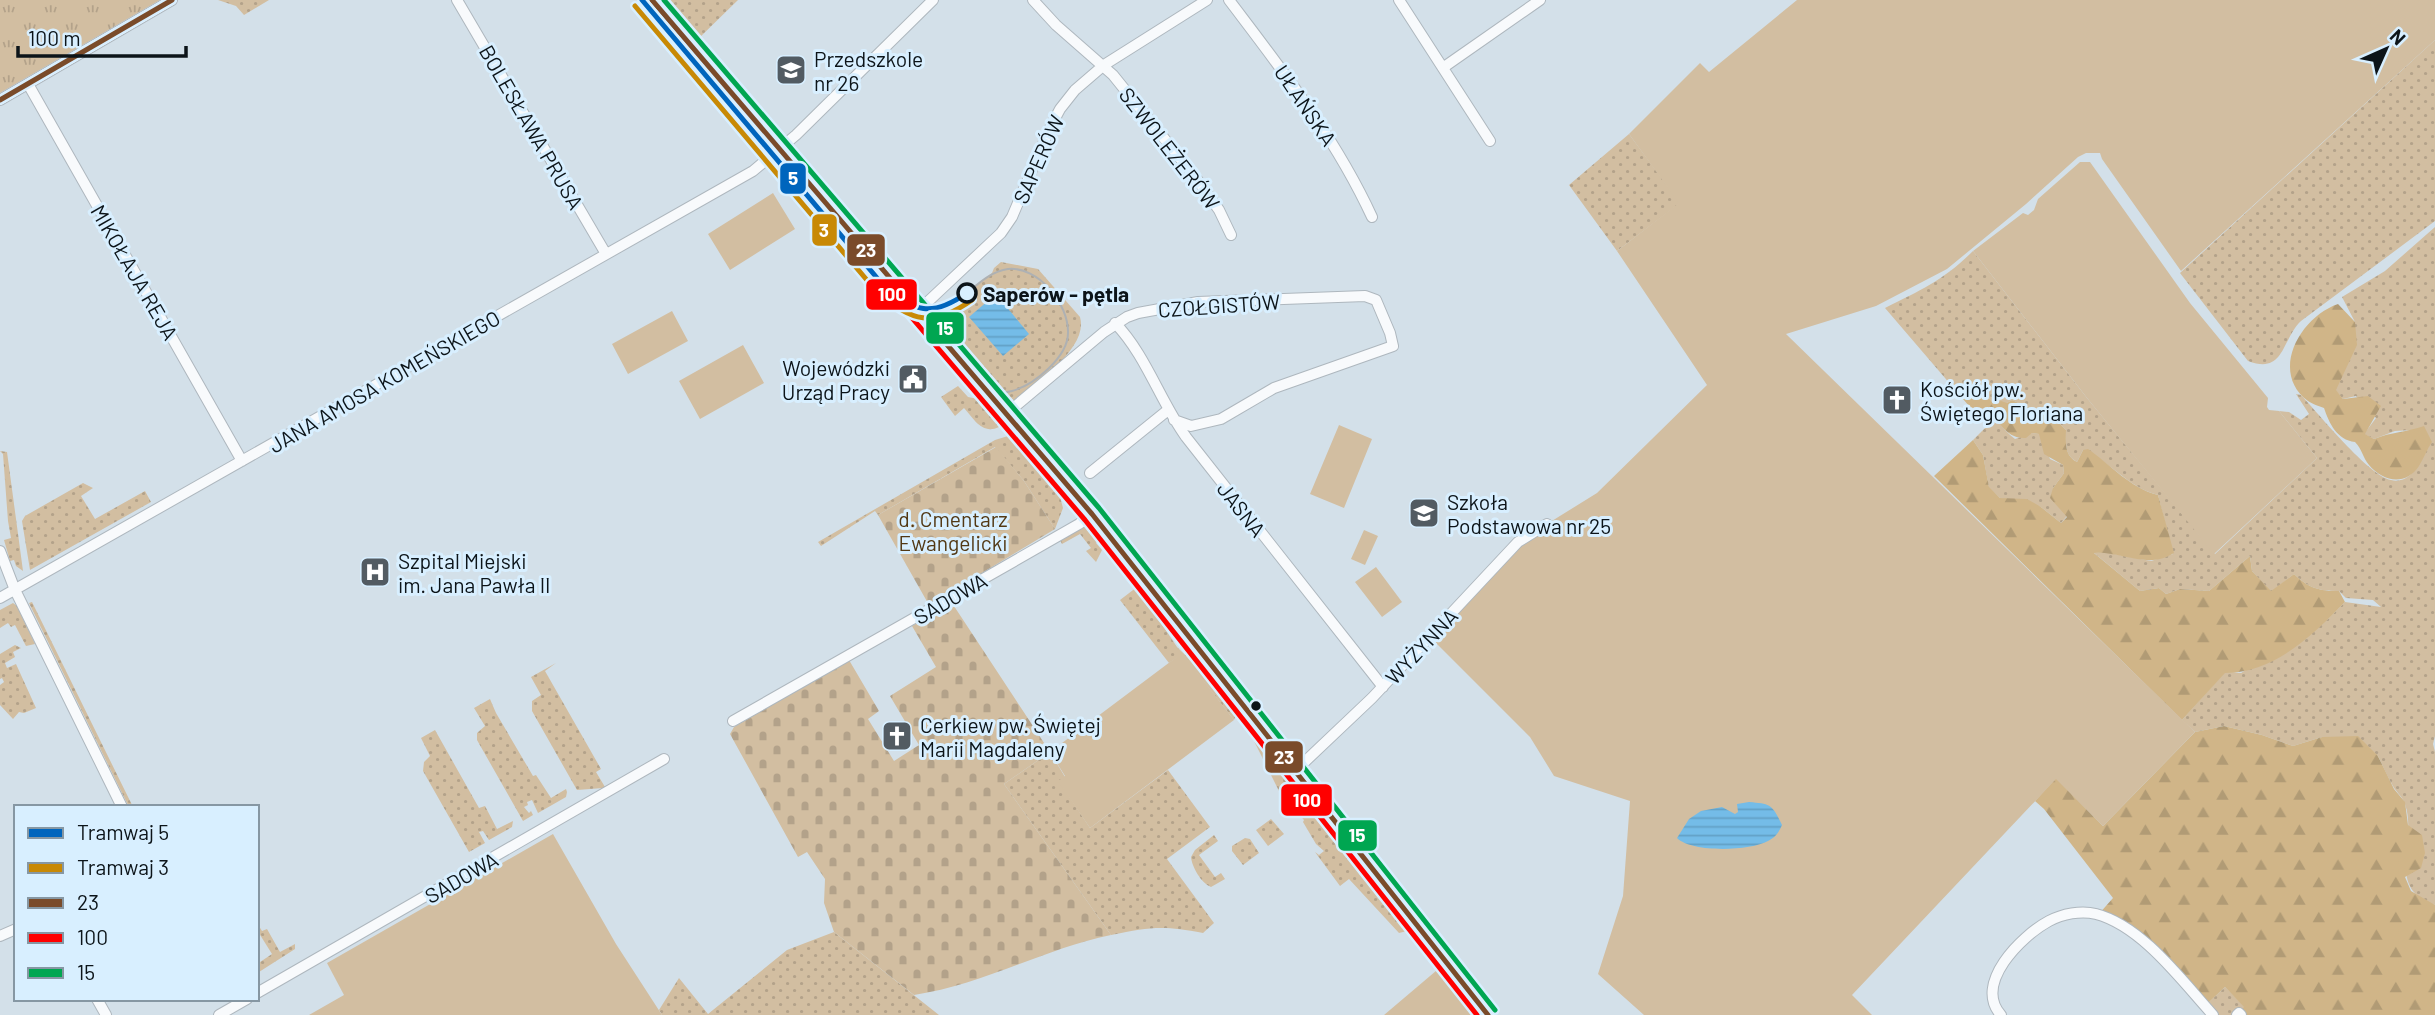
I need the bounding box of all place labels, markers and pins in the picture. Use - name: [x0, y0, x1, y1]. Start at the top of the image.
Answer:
- place label: Przedszkole nr 26: [814, 46, 923, 95]
- school or university icon: Przedszkole nr 26: [774, 53, 808, 87]
- place label: Saperów - pętla: [983, 281, 1129, 306]
- marker: Saperów - pętla: [957, 283, 977, 303]
- place label: Wojewódzki Urząd Pracy: [782, 355, 890, 404]
- public building icon: Wojewódzki Urząd Pracy: [896, 362, 930, 396]
- place label: Kościół pw. Świętego Floriana: [1920, 376, 2083, 425]
- church icon: Kościół pw. Świętego Floriana: [1880, 383, 1914, 417]
- place label: Szkoła Podstawowa nr 25: [1447, 489, 1611, 538]
- school or university icon: Szkoła Podstawowa nr 25: [1407, 496, 1441, 530]
- place label: Szpital Miejski im. Jana Pawła II: [398, 548, 551, 597]
- hospital icon: Szpital Miejski im. Jana Pawła II: [358, 555, 392, 589]
- unlabelled marker: [1249, 699, 1263, 713]
- place label: Cerkiew pw. Świętej Marii Magdaleny: [920, 712, 1101, 761]
- church icon: Cerkiew pw. Świętej Marii Magdaleny: [880, 719, 914, 753]

